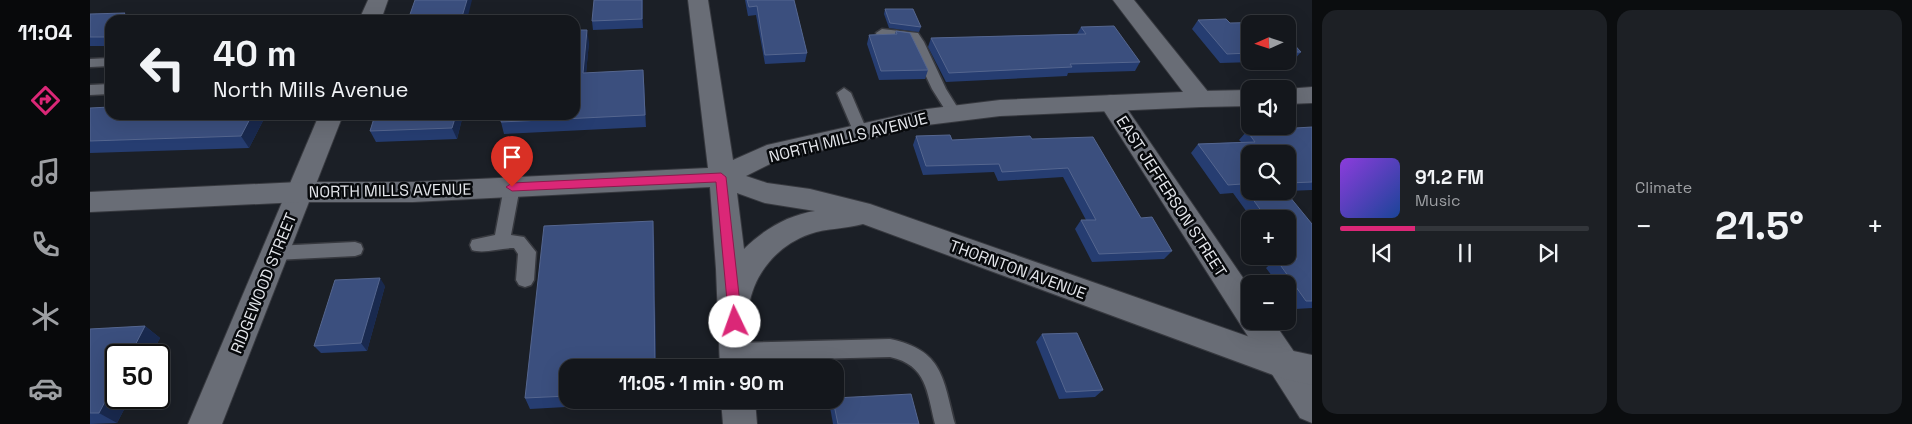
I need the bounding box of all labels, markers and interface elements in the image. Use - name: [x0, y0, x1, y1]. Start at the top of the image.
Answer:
- north arrow: [1241, 15, 1296, 70]
- map controls: [1241, 15, 1296, 330]
- text: 11:04: [18, 18, 72, 46]
- text: 40 m: [213, 32, 297, 76]
- icon: left: [130, 35, 195, 100]
- text: North Mills Avenue: [213, 75, 409, 103]
- button: sound: [1241, 80, 1296, 135]
- icon: directions: [28, 83, 63, 118]
- street label: NORTH MILLS AVENUE: [767, 108, 930, 167]
- street label: EAST JEFFERSON STREET: [1112, 112, 1232, 281]
- pin: [491, 136, 533, 187]
- icon: arrive: [498, 143, 526, 171]
- button: search: [1241, 145, 1296, 200]
- icon: music: [28, 155, 63, 190]
- text: 91.2 FM: [1415, 165, 1484, 190]
- text: Climate: [1635, 177, 1692, 198]
- street label: NORTH MILLS AVENUE: [309, 179, 471, 202]
- text: Music: [1415, 190, 1461, 211]
- text: 21.5°: [1715, 202, 1804, 250]
- text: −: [1635, 208, 1652, 244]
- text: +: [1867, 208, 1884, 244]
- street label: RIDGEWOOD STREET: [226, 210, 301, 357]
- button: +: [1241, 210, 1296, 265]
- icon: phone: [28, 227, 63, 262]
- street label: THORNTON AVENUE: [947, 235, 1089, 304]
- icon: previous: [1368, 239, 1396, 267]
- icon: pause: [1451, 239, 1479, 267]
- icon: next: [1534, 239, 1562, 267]
- button: −: [1241, 275, 1296, 330]
- position arrow: [708, 295, 760, 347]
- icon: climate: [28, 299, 63, 334]
- speed limit sign: 50: [105, 344, 170, 409]
- icon: car: [28, 371, 63, 406]
- text: 11:05 · 1 min · 90 m: [619, 371, 784, 396]

